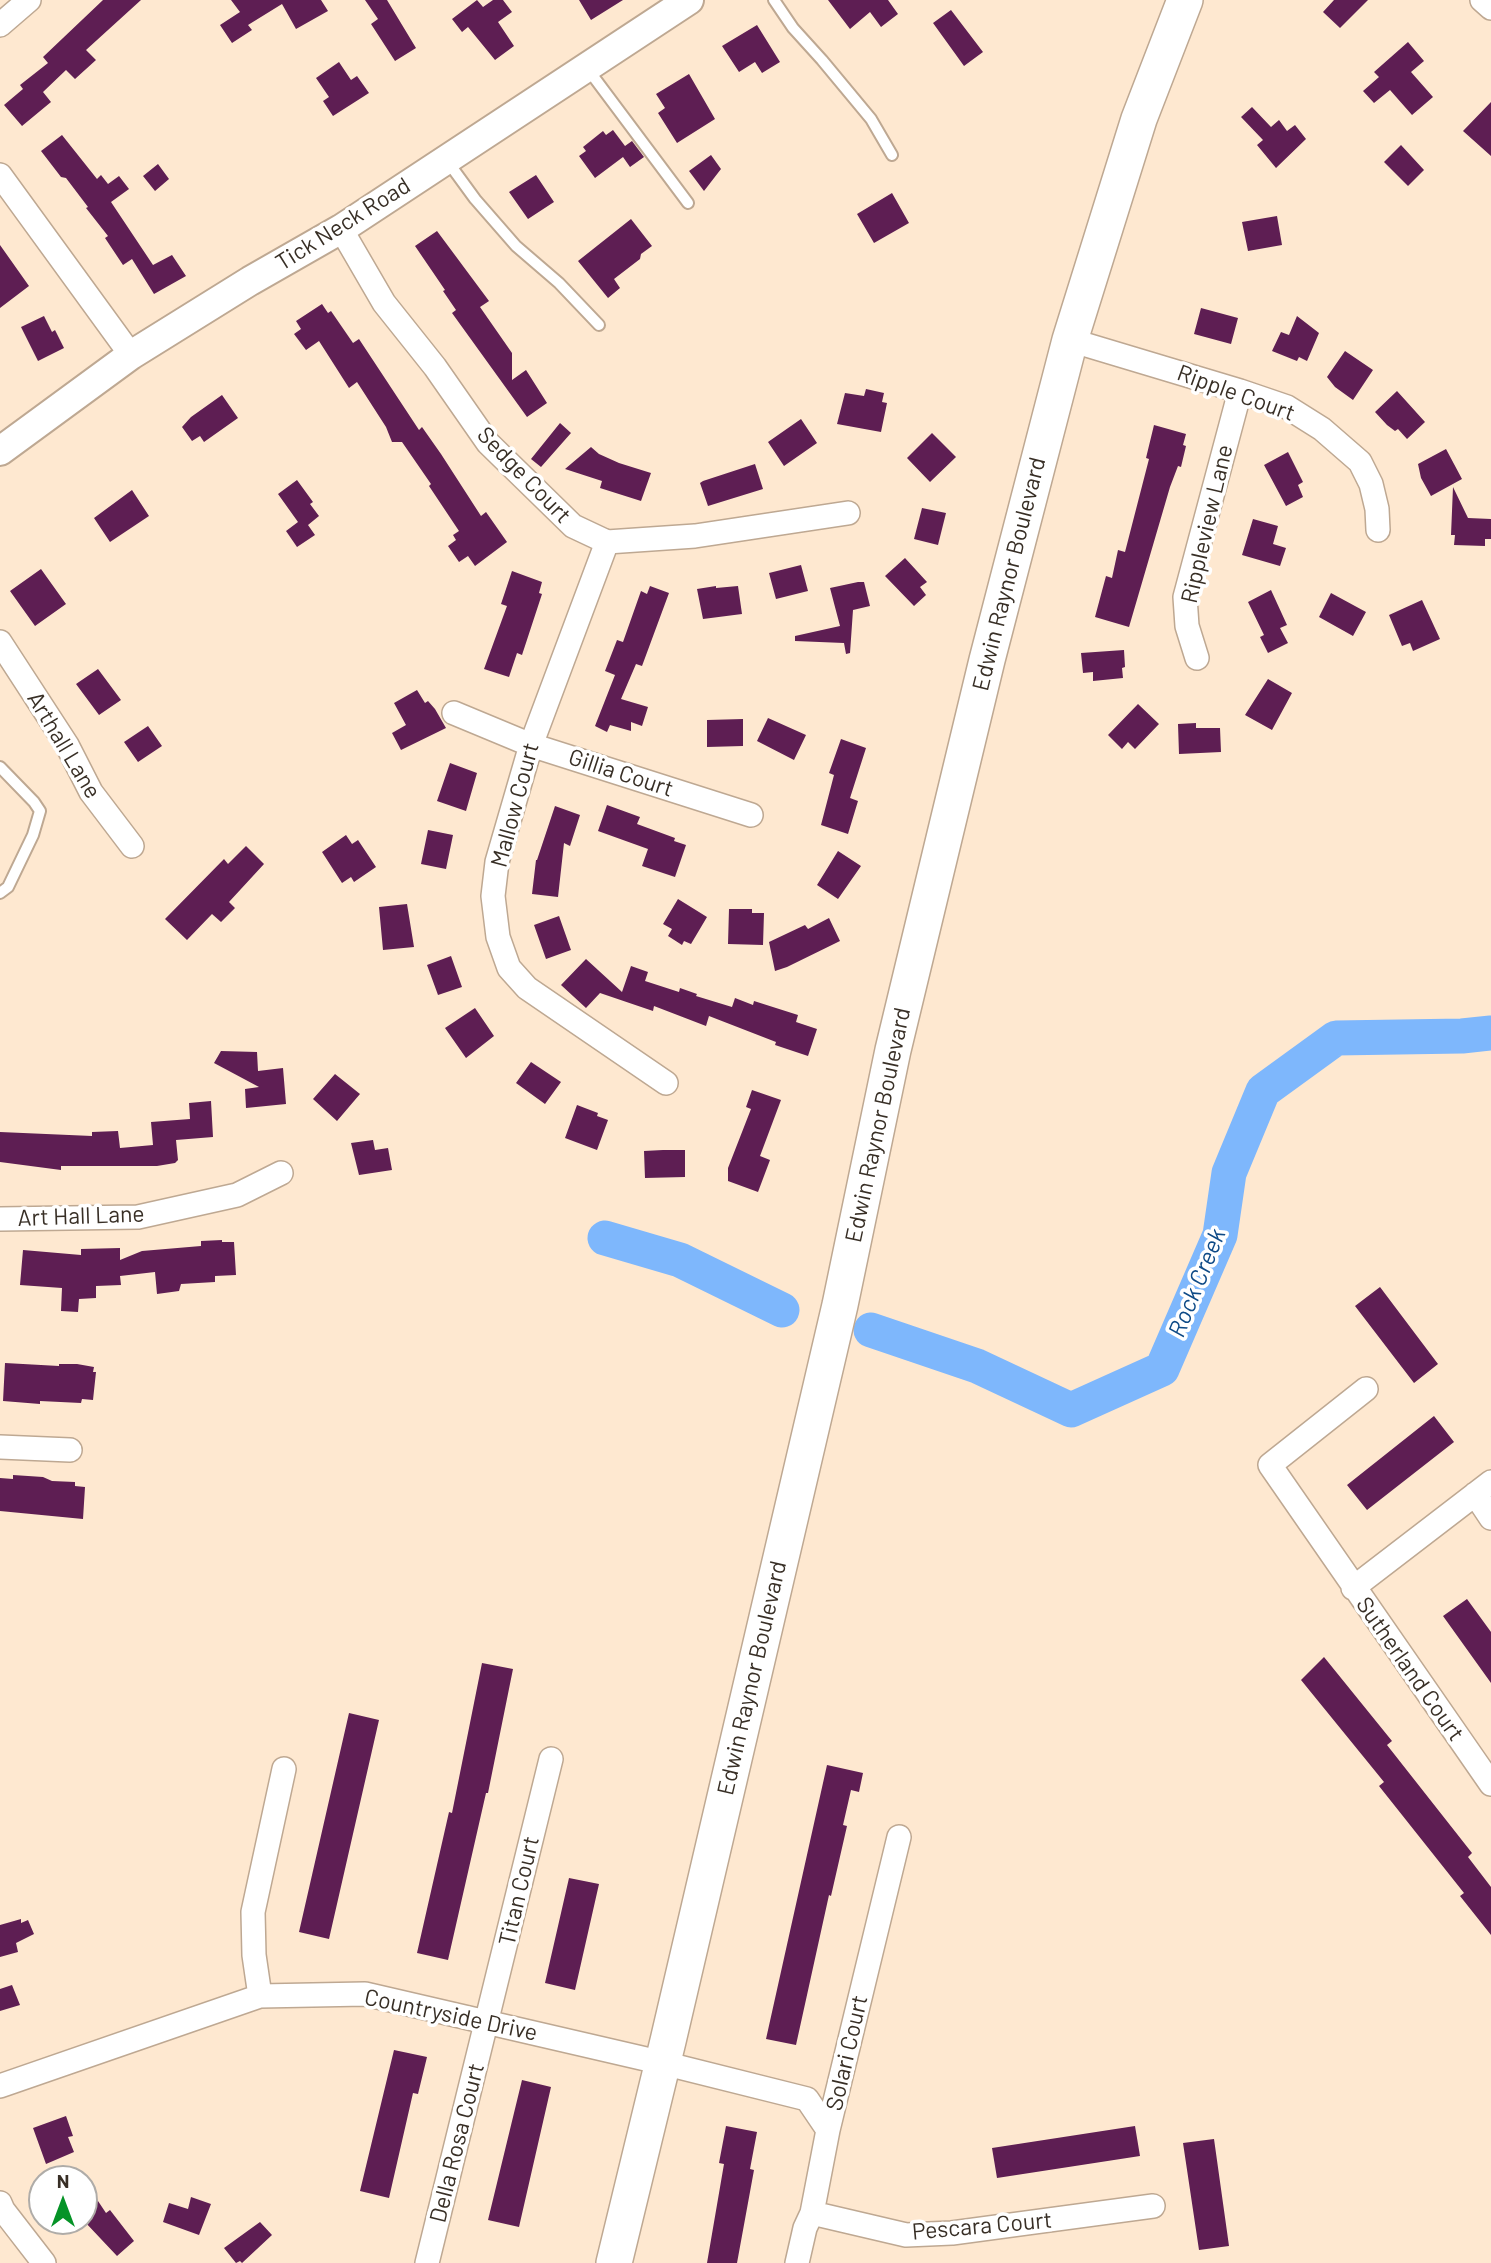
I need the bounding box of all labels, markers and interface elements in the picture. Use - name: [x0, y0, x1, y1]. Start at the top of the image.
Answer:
- street label: Tick Neck Road: [271, 172, 415, 276]
- street label: Ripple Court: [1173, 359, 1299, 427]
- street label: Sedge Court: [471, 421, 577, 529]
- street label: Rippleview Lane: [1175, 442, 1239, 606]
- street label: Edwin Raynor Boulevard: [967, 454, 1051, 694]
- street label: Arthall Lane: [21, 687, 107, 803]
- street label: Mallow Court: [485, 740, 545, 870]
- street label: Gillia Court: [565, 743, 677, 803]
- street label: Edwin Raynor Boulevard: [840, 1005, 916, 1245]
- street label: Art Hall Lane: [17, 1200, 145, 1232]
- water label: Rock Creek: [1162, 1225, 1232, 1341]
- street label: Edwin Raynor Boulevard: [712, 1558, 792, 1798]
- street label: Sutherland Court: [1350, 1592, 1470, 1746]
- street label: Titan Court: [493, 1834, 545, 1948]
- street label: Countryside Drive: [362, 1983, 540, 2047]
- street label: Solari Court: [820, 1993, 874, 2113]
- street label: Della Rosa Court: [424, 2060, 490, 2226]
- north arrow: [28, 2165, 98, 2235]
- text: N: [57, 2169, 69, 2192]
- street label: Pescara Court: [911, 2206, 1053, 2246]

